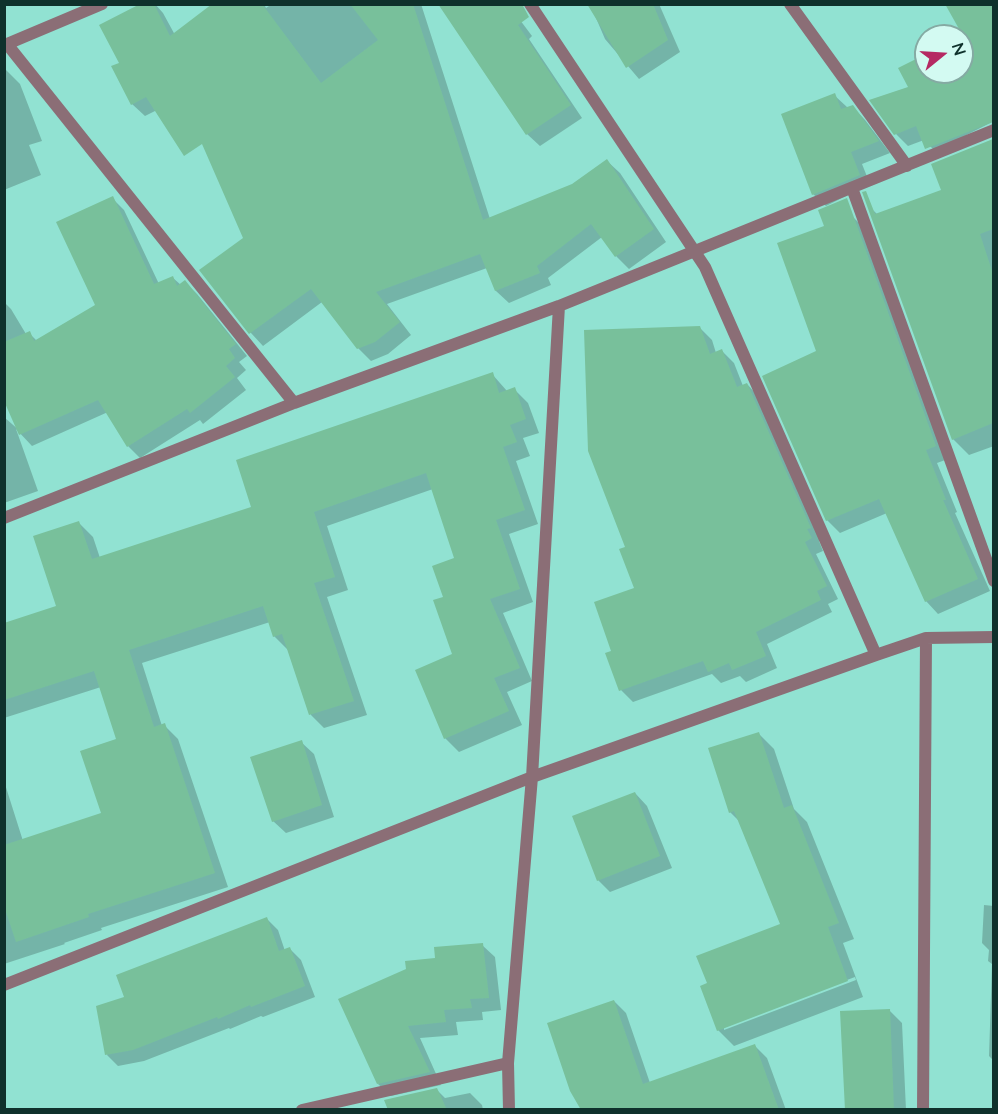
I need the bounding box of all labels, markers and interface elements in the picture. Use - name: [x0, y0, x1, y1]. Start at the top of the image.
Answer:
- north arrow: [914, 24, 974, 84]
- text: N: [949, 40, 971, 58]

